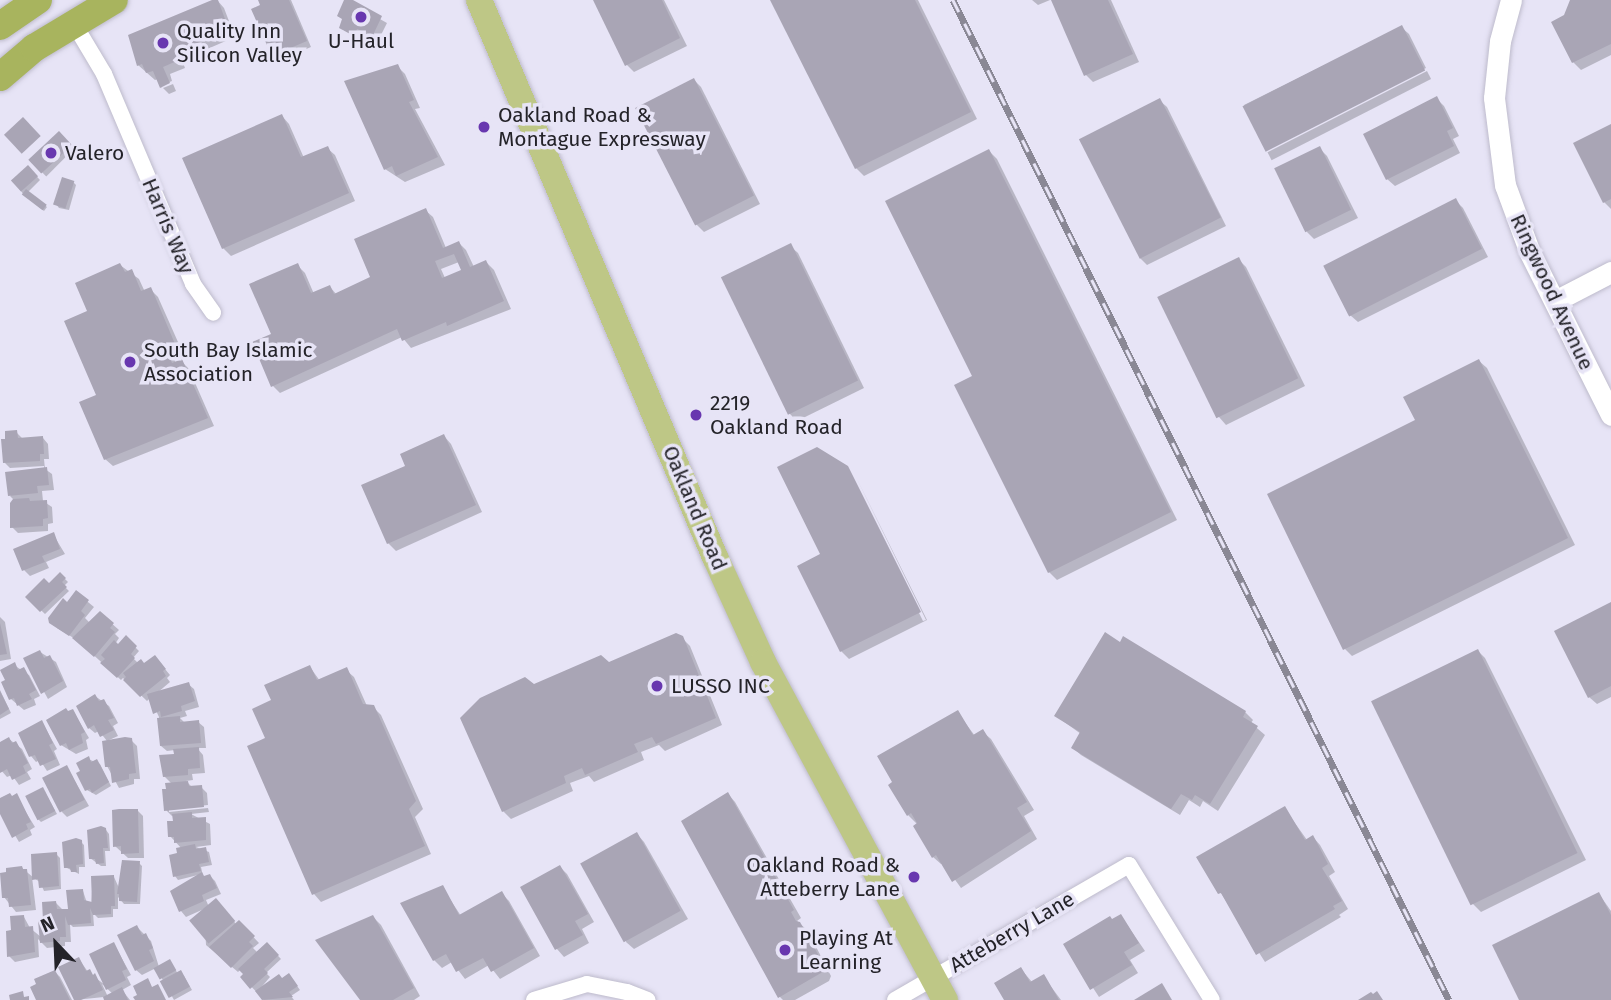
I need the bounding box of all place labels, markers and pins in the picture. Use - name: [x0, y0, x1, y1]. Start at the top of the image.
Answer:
- marker: U-Haul: [353, 9, 369, 25]
- place label: Quality Inn Silicon Valley: [177, 18, 302, 68]
- place label: U-Haul: [328, 28, 394, 54]
- marker: Quality Inn Silicon Valley: [155, 35, 171, 51]
- place label: Oakland Road & Montague Expressway: [498, 102, 706, 152]
- marker: Oakland Road & Montague Expressway: [476, 119, 492, 135]
- place label: Valero: [65, 140, 124, 166]
- marker: Valero: [43, 145, 59, 161]
- place label: South Bay Islamic Association: [144, 337, 313, 387]
- marker: South Bay Islamic Association: [122, 354, 138, 370]
- place label: 2219 Oakland Road: [710, 390, 843, 440]
- marker: 2219 Oakland Road: [688, 407, 704, 423]
- place label: LUSSO INC: [671, 673, 770, 699]
- marker: LUSSO INC: [649, 678, 665, 694]
- place label: Oakland Road & Atteberry Lane: [746, 852, 900, 902]
- marker: Oakland Road & Atteberry Lane: [906, 869, 922, 885]
- place label: Playing At Learning: [799, 925, 893, 975]
- marker: Playing At Learning: [777, 942, 793, 958]

